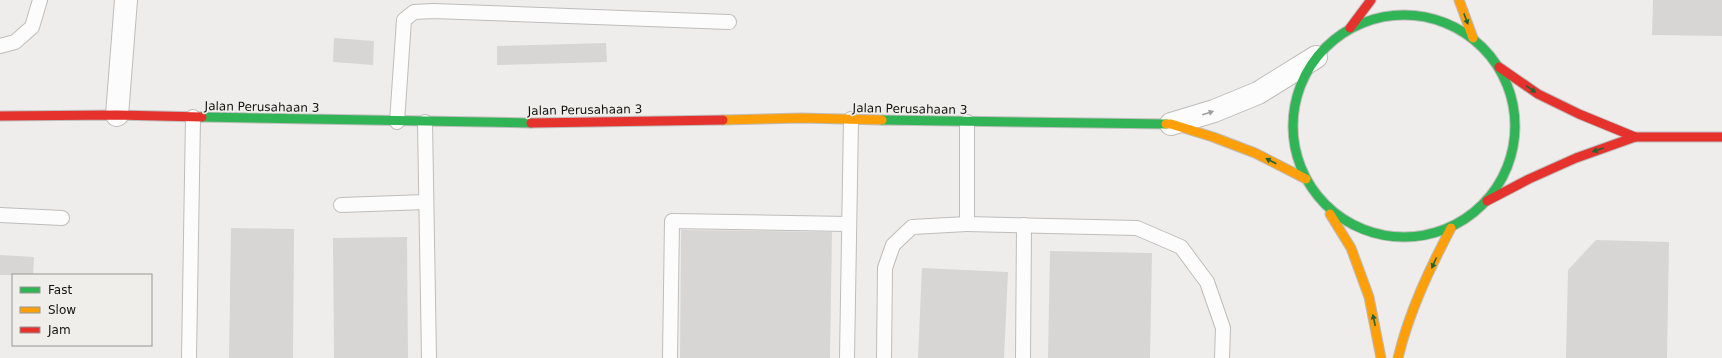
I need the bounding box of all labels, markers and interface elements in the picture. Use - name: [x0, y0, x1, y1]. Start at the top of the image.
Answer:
- one-way arrow: [1464, 13, 1470, 25]
- one-way arrow: [1526, 85, 1536, 93]
- street label: Jalan Perusahaan 3: [204, 99, 319, 115]
- street label: Jalan Perusahaan 3: [852, 101, 967, 117]
- street label: Jalan Perusahaan 3: [527, 102, 642, 118]
- one-way arrow: [1202, 110, 1214, 116]
- one-way arrow: [1592, 147, 1604, 153]
- one-way arrow: [1265, 158, 1276, 165]
- one-way arrow: [1431, 257, 1437, 268]
- legend: [12, 274, 152, 346]
- text: Fast: [48, 283, 72, 297]
- text: Slow: [48, 303, 76, 317]
- one-way arrow: [1371, 314, 1377, 326]
- text: Jam: [47, 323, 71, 337]

